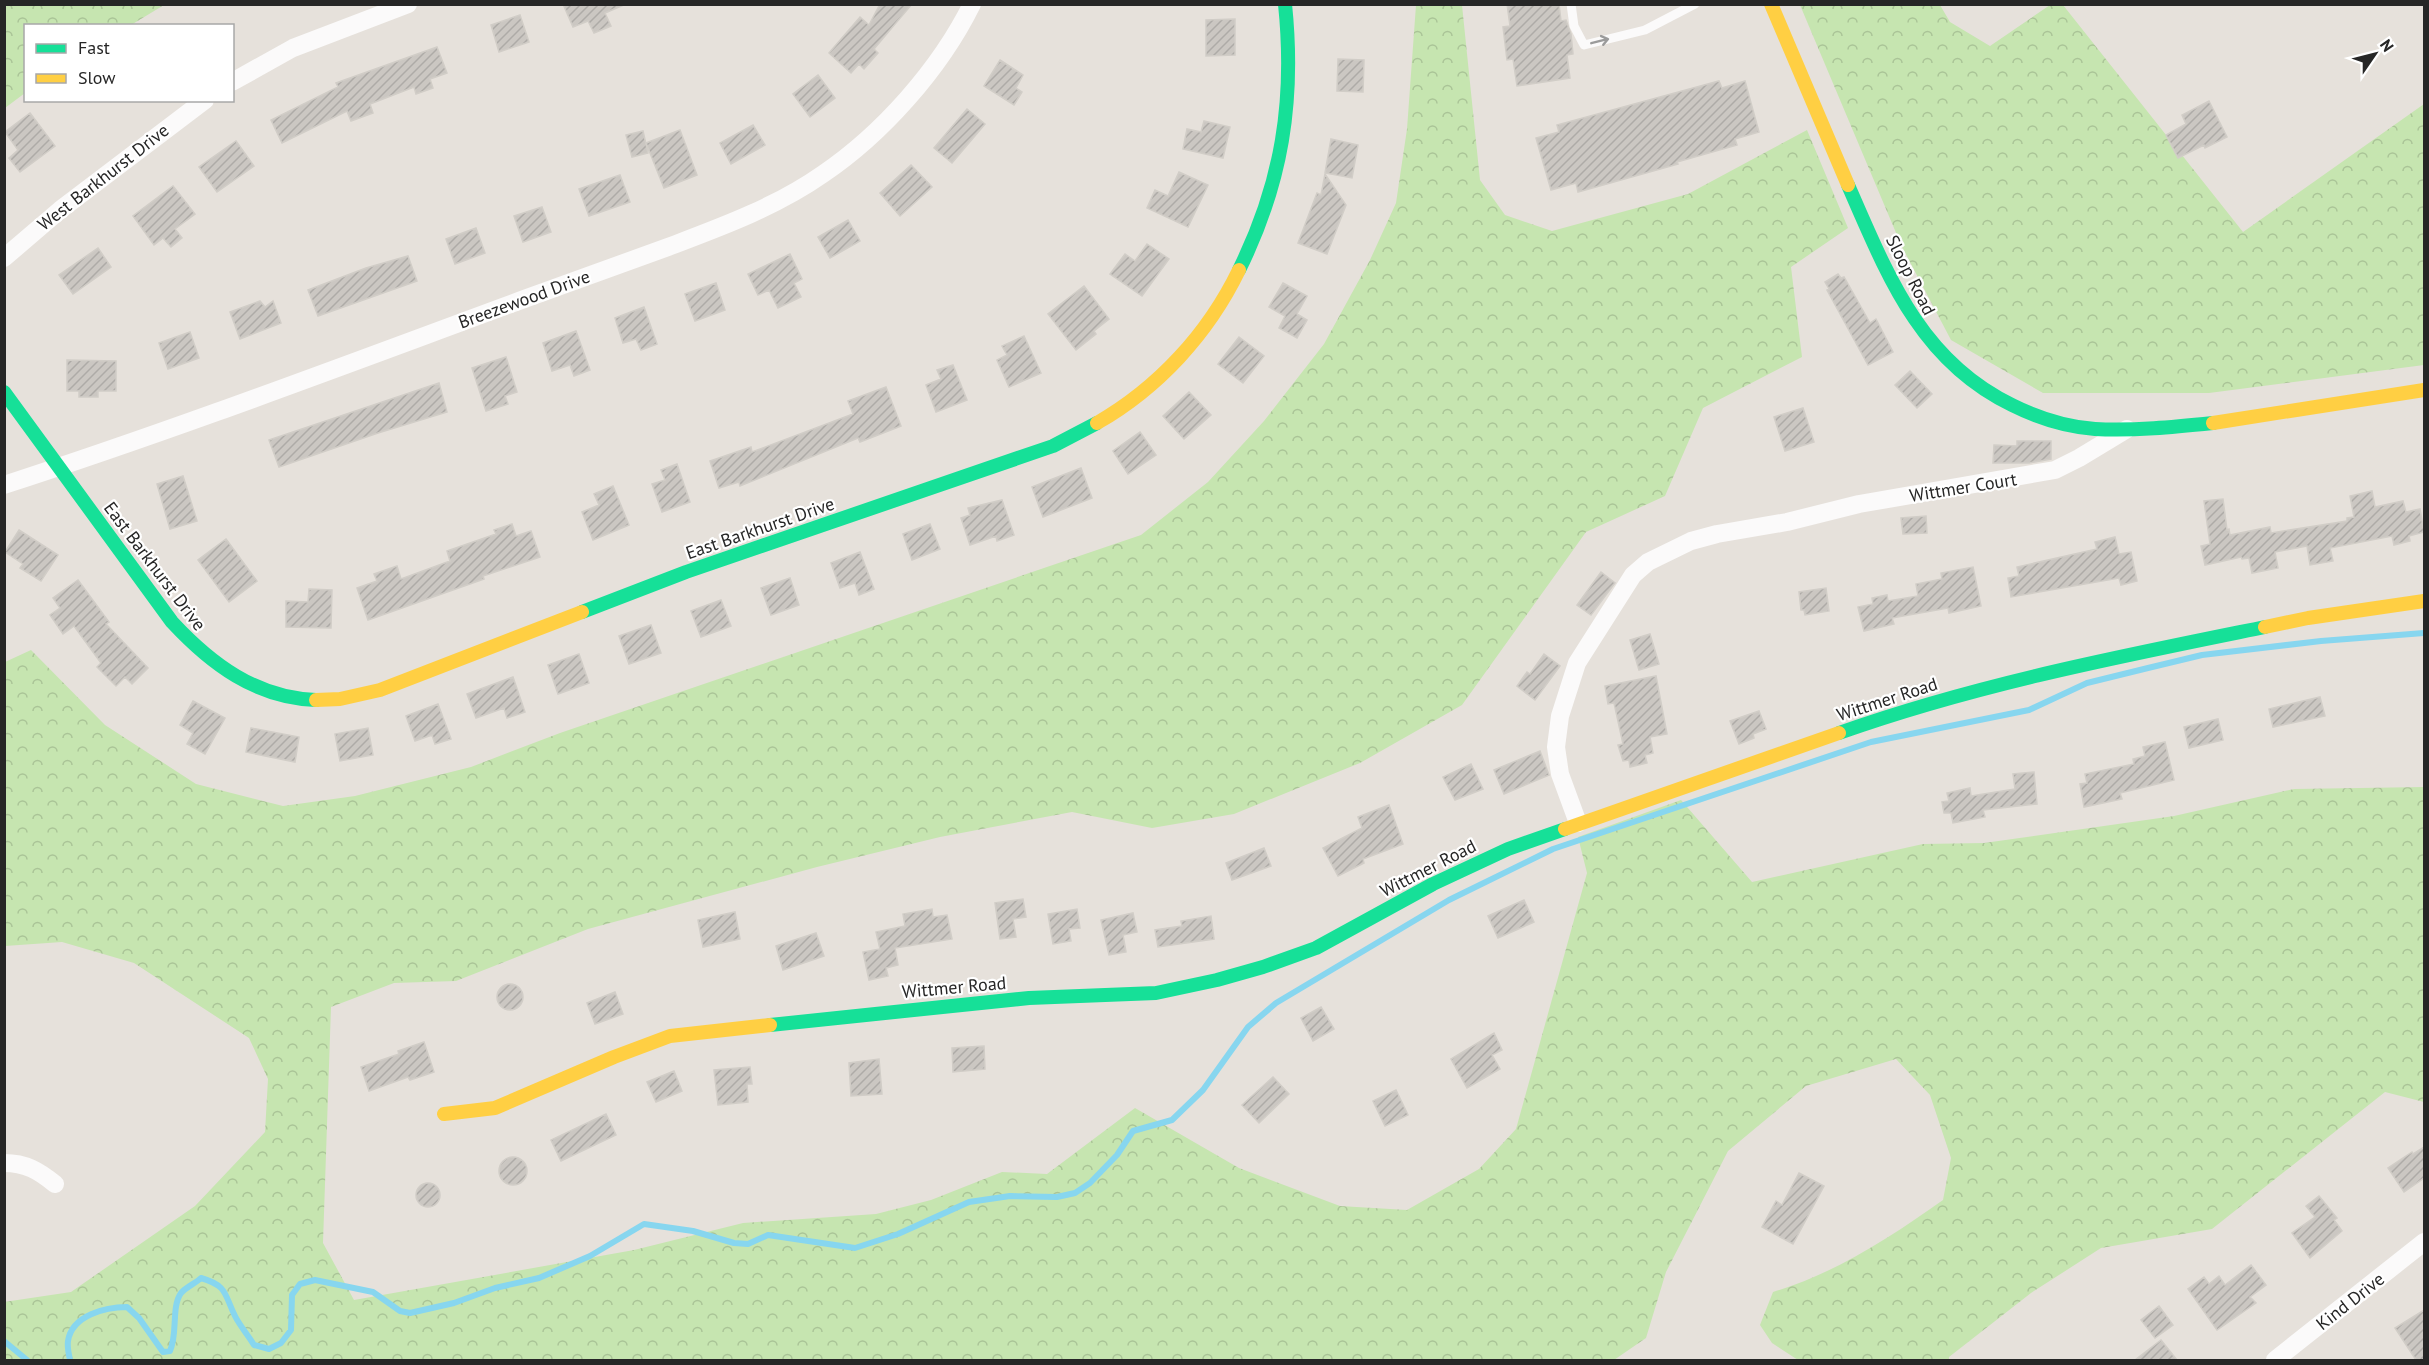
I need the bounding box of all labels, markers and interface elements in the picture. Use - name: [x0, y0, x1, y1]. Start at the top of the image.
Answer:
- legend: [24, 24, 234, 102]
- north arrow: [2345, 24, 2405, 84]
- one-way arrow: [1590, 34, 1609, 46]
- text: N: [2376, 35, 2398, 55]
- text: Fast: [78, 36, 110, 59]
- text: Slow: [78, 66, 116, 89]
- street label: West Barkhurst Drive: [33, 119, 173, 235]
- street label: Sloop Road: [1881, 231, 1941, 319]
- street label: Breezewood Drive: [455, 265, 593, 333]
- street label: Wittmer Court: [1908, 467, 2018, 507]
- street label: East Barkhurst Drive: [683, 492, 837, 564]
- street label: East Barkhurst Drive: [99, 497, 211, 635]
- street label: Wittmer Road: [1834, 672, 1940, 726]
- street label: Wittmer Road: [1376, 834, 1480, 902]
- street label: Wittmer Road: [901, 971, 1007, 1003]
- street label: Kind Drive: [2311, 1267, 2389, 1335]

